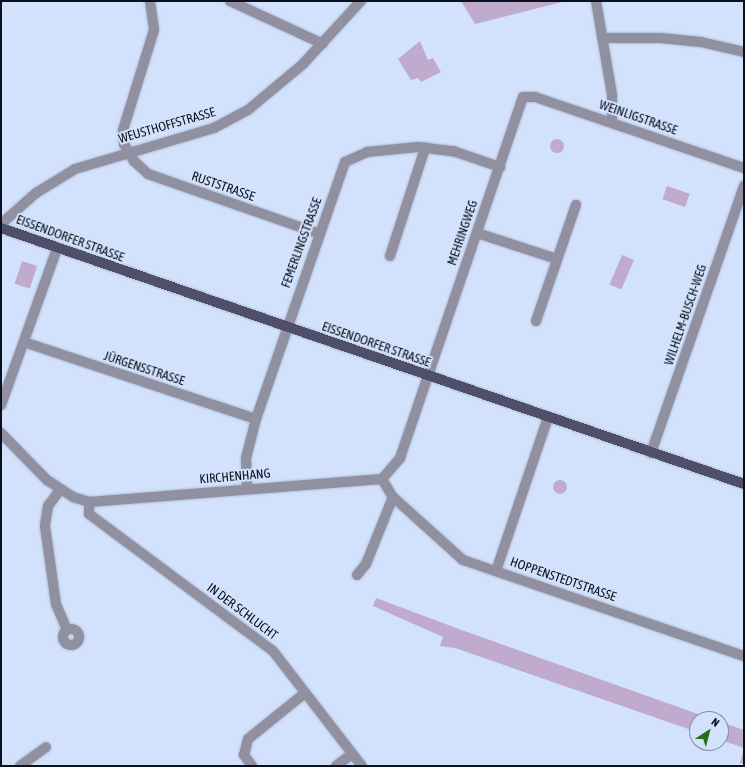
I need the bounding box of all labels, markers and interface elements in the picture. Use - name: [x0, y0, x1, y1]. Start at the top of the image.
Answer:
- street label: WEINLIGSTRASSE: [597, 97, 679, 139]
- street label: WEUSTHOFFSTRASSE: [117, 105, 217, 147]
- street label: RUSTSTRASSE: [189, 169, 257, 205]
- street label: FEMERLINGSTRASSE: [278, 196, 326, 290]
- street label: MEHRINGWEG: [445, 198, 481, 268]
- street label: EISSENDORFER STRASSE: [14, 212, 126, 266]
- street label: WILHELM-BUSCH-WEG: [661, 263, 711, 367]
- street label: EISSENDORFER STRASSE: [320, 319, 432, 371]
- street label: JÜRGENSSTRASSE: [102, 349, 186, 389]
- street label: KIRCHENHANG: [199, 466, 271, 488]
- street label: HOPPENSTEDTSTRASSE: [508, 555, 618, 605]
- street label: IN DER SCHLUCHT: [204, 580, 280, 644]
- north arrow: [689, 711, 729, 751]
- text: N: [709, 715, 722, 729]

